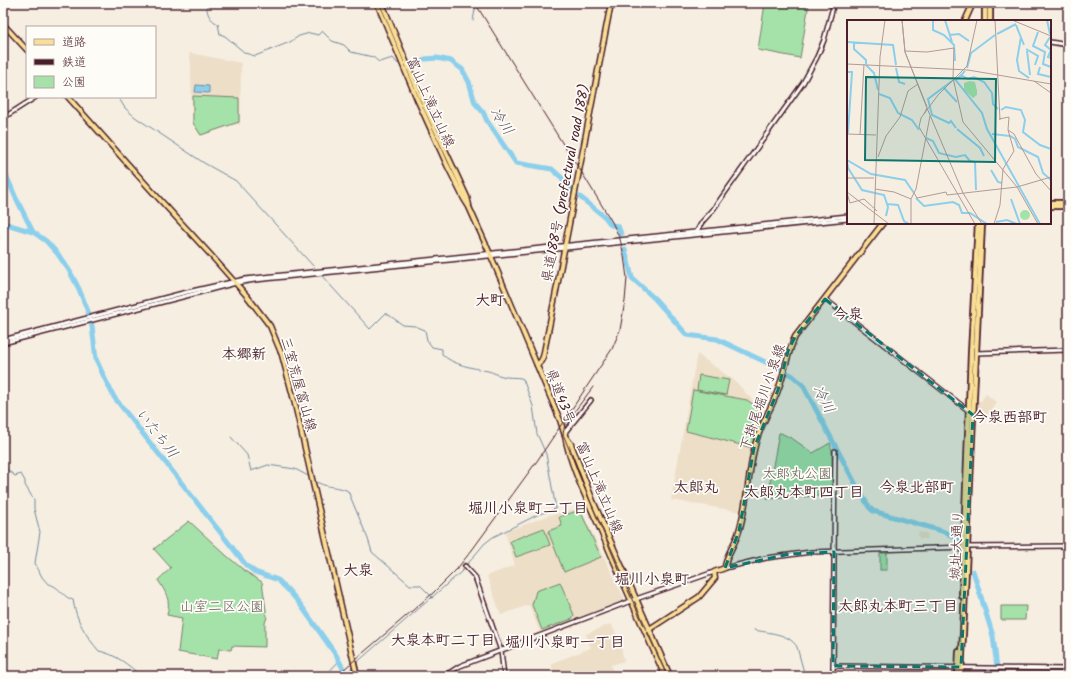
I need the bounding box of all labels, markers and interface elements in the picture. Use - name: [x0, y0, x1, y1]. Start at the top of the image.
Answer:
- inset map: [847, 20, 1051, 224]
- legend: [26, 26, 156, 98]
- text: 道路: [62, 33, 86, 52]
- text: 鉄道: [62, 53, 86, 72]
- street label: 富山上滝立山線: [400, 53, 460, 152]
- text: 公園: [62, 73, 86, 92]
- street label: 県道188号 (prefectural road 188): [536, 82, 596, 284]
- water label: 冷川: [483, 102, 520, 141]
- district label: 大町: [475, 289, 505, 313]
- district label: 今泉: [833, 303, 863, 327]
- street label: 三室荒屋富山線: [274, 334, 322, 434]
- street label: 下掛尾堀川小泉線: [734, 341, 792, 454]
- district label: 本郷新: [221, 343, 267, 367]
- street label: 県道43号: [539, 365, 581, 427]
- water label: 冷川: [805, 381, 841, 418]
- water label: いたち川: [129, 403, 184, 464]
- district label: 今泉西部町: [972, 406, 1048, 430]
- street label: 富山上滝立山線: [570, 438, 628, 537]
- park label: 太郎丸公園: [762, 463, 832, 485]
- district label: 太郎丸: [673, 476, 719, 500]
- district label: 今泉北部町: [879, 476, 955, 500]
- district label: 太郎丸本町四丁目: [744, 481, 864, 505]
- district label: 堀川小泉町二丁目: [468, 497, 588, 521]
- street label: 城址大通り: [944, 510, 970, 581]
- district label: 大泉: [343, 559, 373, 583]
- district label: 堀川小泉町: [614, 568, 690, 592]
- district label: 太郎丸本町三丁目: [838, 595, 958, 619]
- park label: 山室二区公園: [180, 596, 264, 618]
- district label: 大泉本町二丁目: [390, 629, 496, 653]
- district label: 堀川小泉町一丁目: [505, 631, 625, 655]

